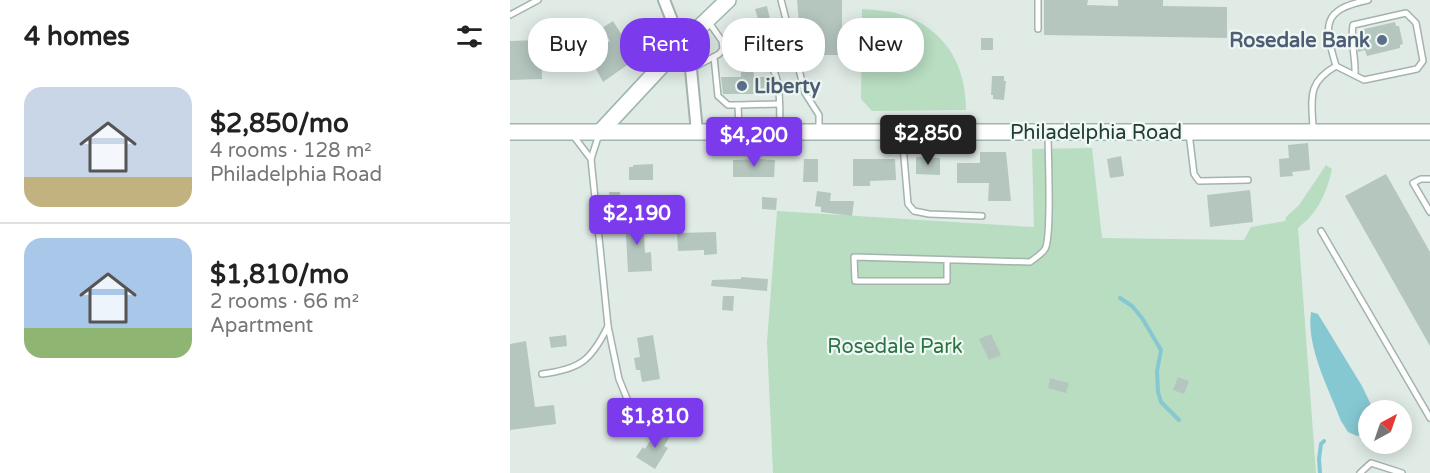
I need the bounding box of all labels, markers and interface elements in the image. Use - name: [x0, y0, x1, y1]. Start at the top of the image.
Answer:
- chip: Buy: [528, 18, 608, 72]
- chip: Rent: [620, 18, 710, 72]
- chip: Filters: [722, 18, 825, 72]
- chip: New: [837, 18, 924, 72]
- icon: filters: [453, 20, 486, 53]
- text: 4 homes: [24, 21, 130, 52]
- place label: Rosedale Bank: [1229, 29, 1370, 53]
- marker: Rosedale Bank: [1375, 33, 1389, 47]
- place label: Liberty: [754, 75, 821, 99]
- marker: Liberty: [735, 79, 749, 93]
- text: $2,850/mo: [210, 108, 349, 139]
- icon: home: [72, 111, 144, 183]
- pin: $2,850: [879, 115, 977, 166]
- pin: $4,200: [705, 117, 803, 168]
- street label: Philadelphia Road: [1010, 121, 1182, 145]
- text: $2,850: [894, 122, 962, 146]
- text: $4,200: [720, 124, 788, 148]
- text: 4 rooms · 128 m²: [210, 139, 372, 163]
- text: Philadelphia Road: [210, 163, 382, 187]
- pin: $2,190: [588, 195, 686, 246]
- text: $2,190: [603, 202, 671, 226]
- text: $1,810/mo: [210, 259, 349, 290]
- icon: home: [72, 262, 144, 334]
- text: 2 rooms · 66 m²: [210, 290, 359, 314]
- text: Apartment: [210, 314, 313, 338]
- park label: Rosedale Park: [827, 335, 963, 359]
- pin: $1,810: [606, 398, 704, 449]
- north arrow: [1358, 400, 1412, 454]
- map controls: [1358, 400, 1412, 454]
- text: $1,810: [621, 405, 689, 429]

